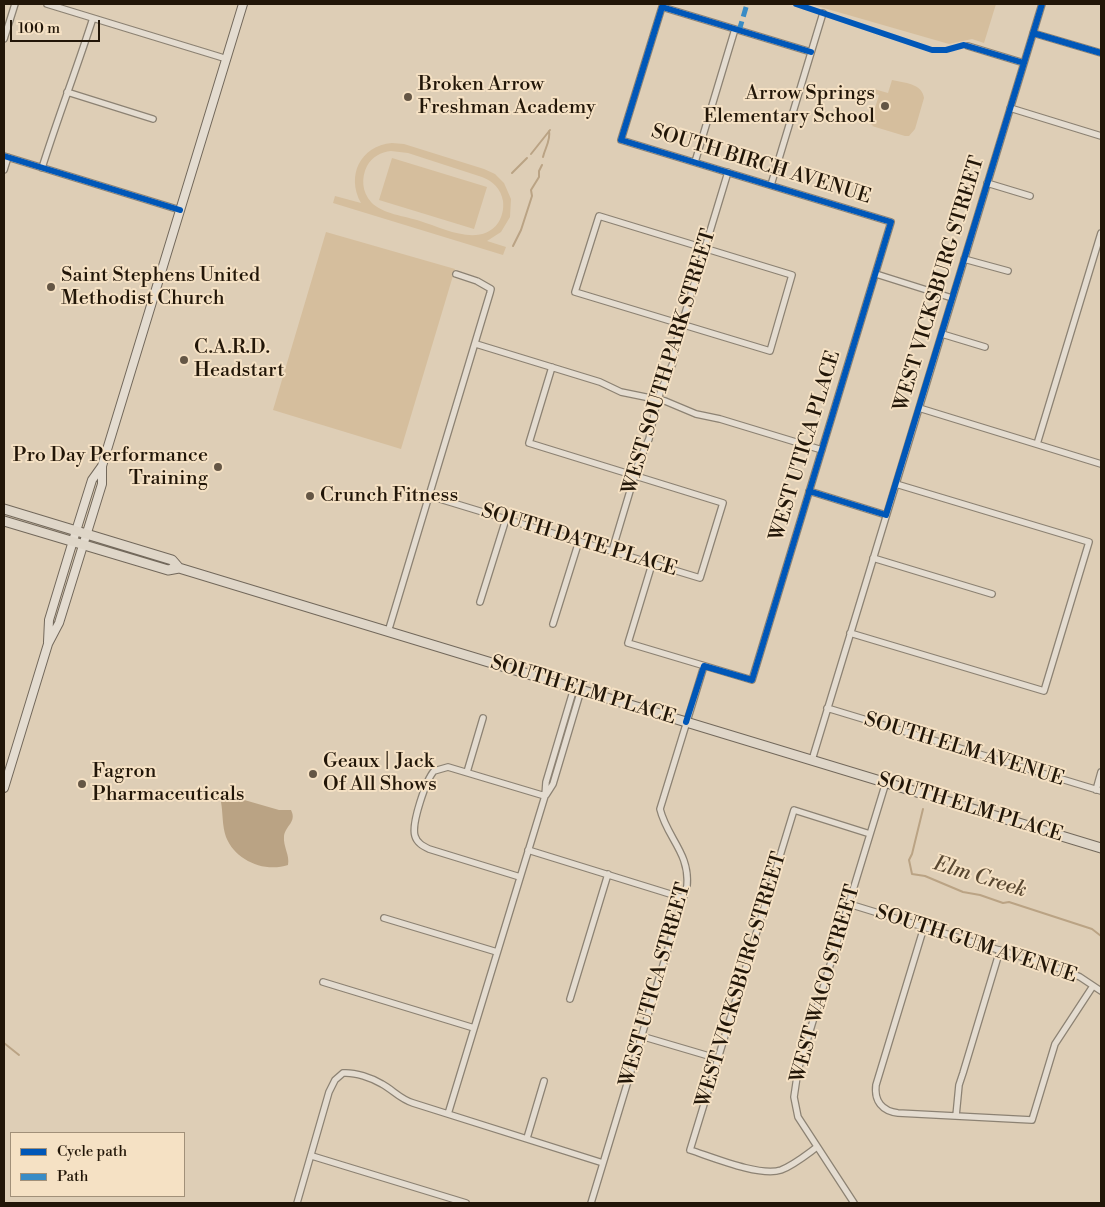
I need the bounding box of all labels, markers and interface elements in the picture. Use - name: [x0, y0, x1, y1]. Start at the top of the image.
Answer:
- scale bar: [12, 10, 102, 42]
- text: 100 m: [18, 19, 60, 38]
- place label: Broken Arrow Freshman Academy: [418, 73, 596, 120]
- place label: Arrow Springs Elementary School: [703, 82, 875, 129]
- marker: Broken Arrow Freshman Academy: [402, 91, 414, 103]
- marker: Arrow Springs Elementary School: [879, 100, 891, 112]
- street label: SOUTH BIRCH AVENUE: [648, 120, 874, 210]
- street label: WEST VICKSBURG STREET: [890, 153, 990, 415]
- street label: WEST SOUTH PARK STREET: [618, 226, 722, 498]
- place label: Saint Stephens United Methodist Church: [61, 264, 260, 311]
- marker: Saint Stephens United Methodist Church: [45, 281, 57, 293]
- place label: C.A.R.D. Headstart: [194, 336, 284, 383]
- street label: WEST UTICA PLACE: [766, 348, 846, 544]
- marker: C.A.R.D. Headstart: [178, 354, 190, 366]
- place label: Pro Day Performance Training: [13, 444, 208, 491]
- marker: Pro Day Performance Training: [212, 461, 224, 473]
- place label: Crunch Fitness: [320, 484, 458, 508]
- marker: Crunch Fitness: [304, 490, 316, 502]
- street label: SOUTH DATE PLACE: [478, 500, 680, 582]
- street label: SOUTH ELM PLACE: [487, 651, 679, 731]
- street label: SOUTH ELM AVENUE: [861, 708, 1067, 792]
- place label: Geaux | Jack Of All Shows: [323, 750, 437, 797]
- place label: Fagron Pharmaceuticals: [92, 760, 245, 807]
- marker: Geaux | Jack Of All Shows: [307, 768, 319, 780]
- street label: SOUTH ELM PLACE: [874, 768, 1066, 848]
- marker: Fagron Pharmaceuticals: [76, 778, 88, 790]
- street label: WEST VICKSBURG STREET: [692, 849, 792, 1111]
- water label: Elm Creek: [931, 852, 1029, 904]
- street label: WEST UTICA STREET: [615, 880, 697, 1090]
- street label: WEST WACO STREET: [786, 882, 866, 1086]
- street label: SOUTH GUM AVENUE: [872, 901, 1080, 989]
- legend: [10, 1132, 185, 1197]
- text: Cycle path: [57, 1142, 127, 1161]
- text: Path: [57, 1167, 89, 1186]

